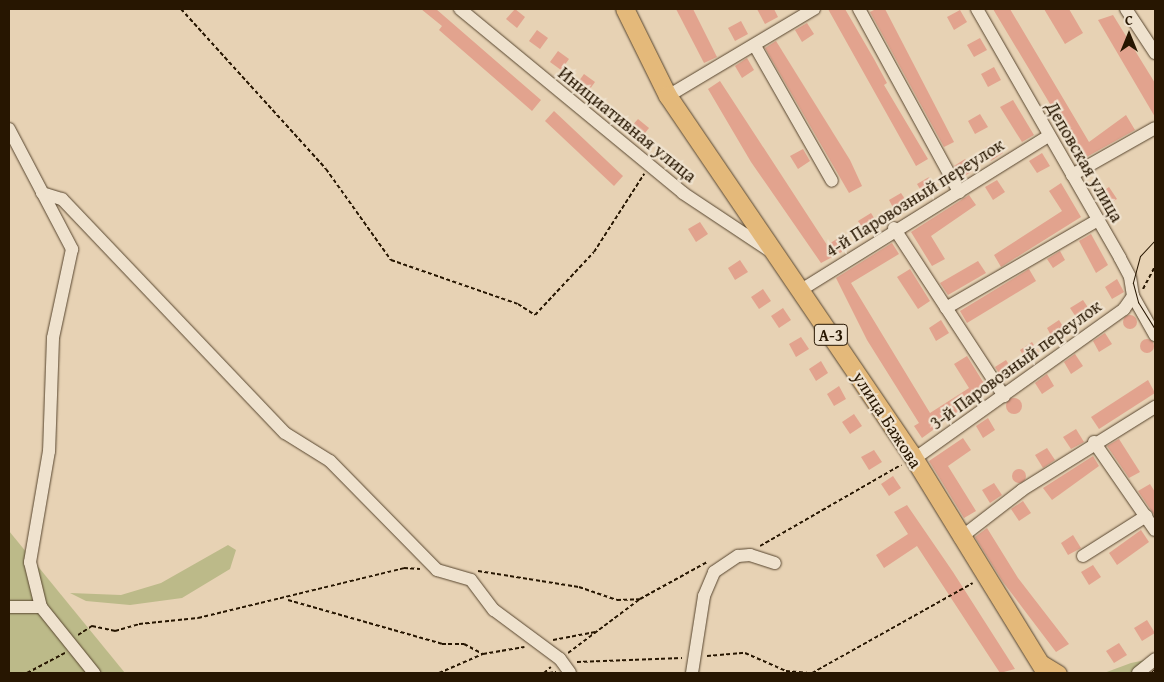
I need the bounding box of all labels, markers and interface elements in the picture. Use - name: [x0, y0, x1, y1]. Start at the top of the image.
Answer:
- north arrow: [1104, 10, 1154, 60]
- text: С: [1125, 10, 1133, 30]
- street label: Инициативная улица: [554, 63, 700, 187]
- street label: Деповская улица: [1041, 98, 1127, 226]
- street label: 4-й Паровозный переулок: [822, 134, 1008, 262]
- street label: 3-й Паровозный переулок: [926, 296, 1106, 434]
- road number: A-3: [814, 322, 848, 348]
- street label: улица Бажова: [848, 368, 926, 472]

